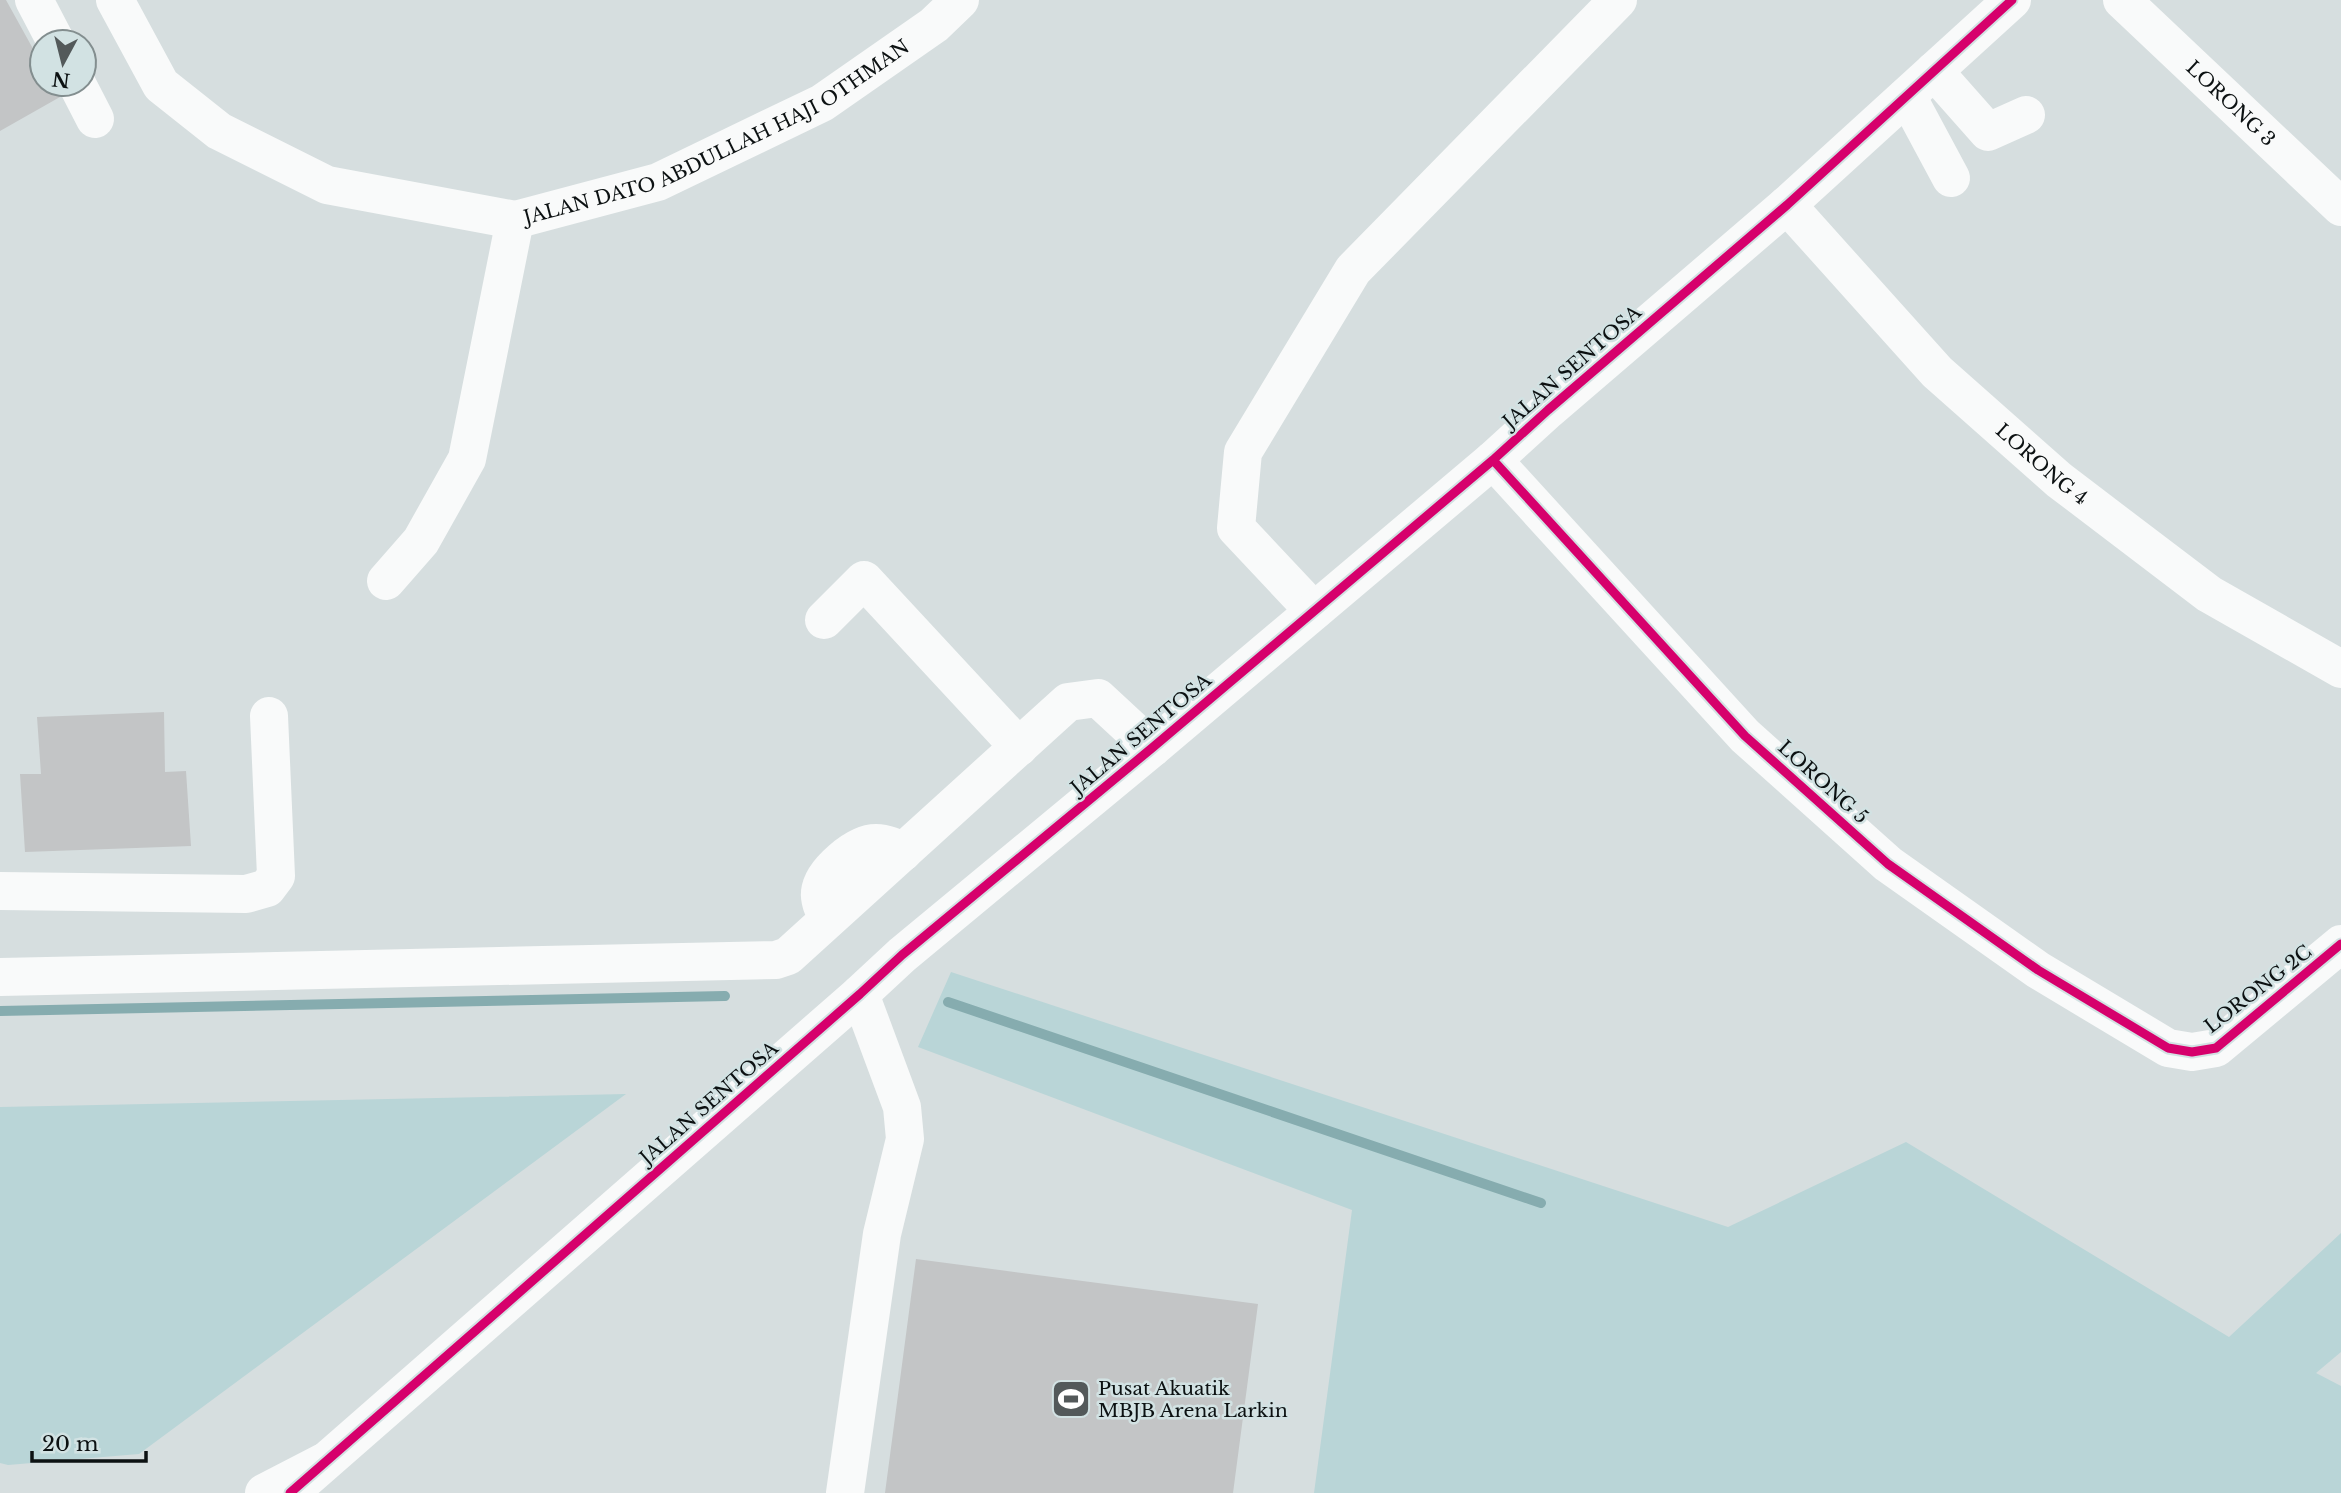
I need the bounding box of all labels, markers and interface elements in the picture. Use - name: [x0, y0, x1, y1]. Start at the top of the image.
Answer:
- north arrow: [28, 28, 98, 98]
- street label: JALAN DATO ABDULLAH HAJI OTHMAN: [518, 35, 913, 229]
- street label: LORONG 3: [2182, 56, 2280, 151]
- text: N: [51, 67, 71, 92]
- street label: JALAN SENTOSA: [1496, 300, 1646, 435]
- street label: LORONG 4: [1991, 418, 2092, 509]
- street label: JALAN SENTOSA: [1064, 668, 1216, 801]
- street label: LORONG 5: [1773, 736, 1873, 828]
- street label: LORONG 2C: [2200, 940, 2316, 1038]
- street label: JALAN SENTOSA: [633, 1036, 783, 1171]
- place label: Pusat Akuatik MBJB Arena Larkin: [1098, 1377, 1288, 1422]
- sports icon: Pusat Akuatik MBJB Arena Larkin: [1050, 1378, 1092, 1420]
- scale bar: [32, 1420, 145, 1464]
- text: 20 m: [42, 1431, 99, 1457]

